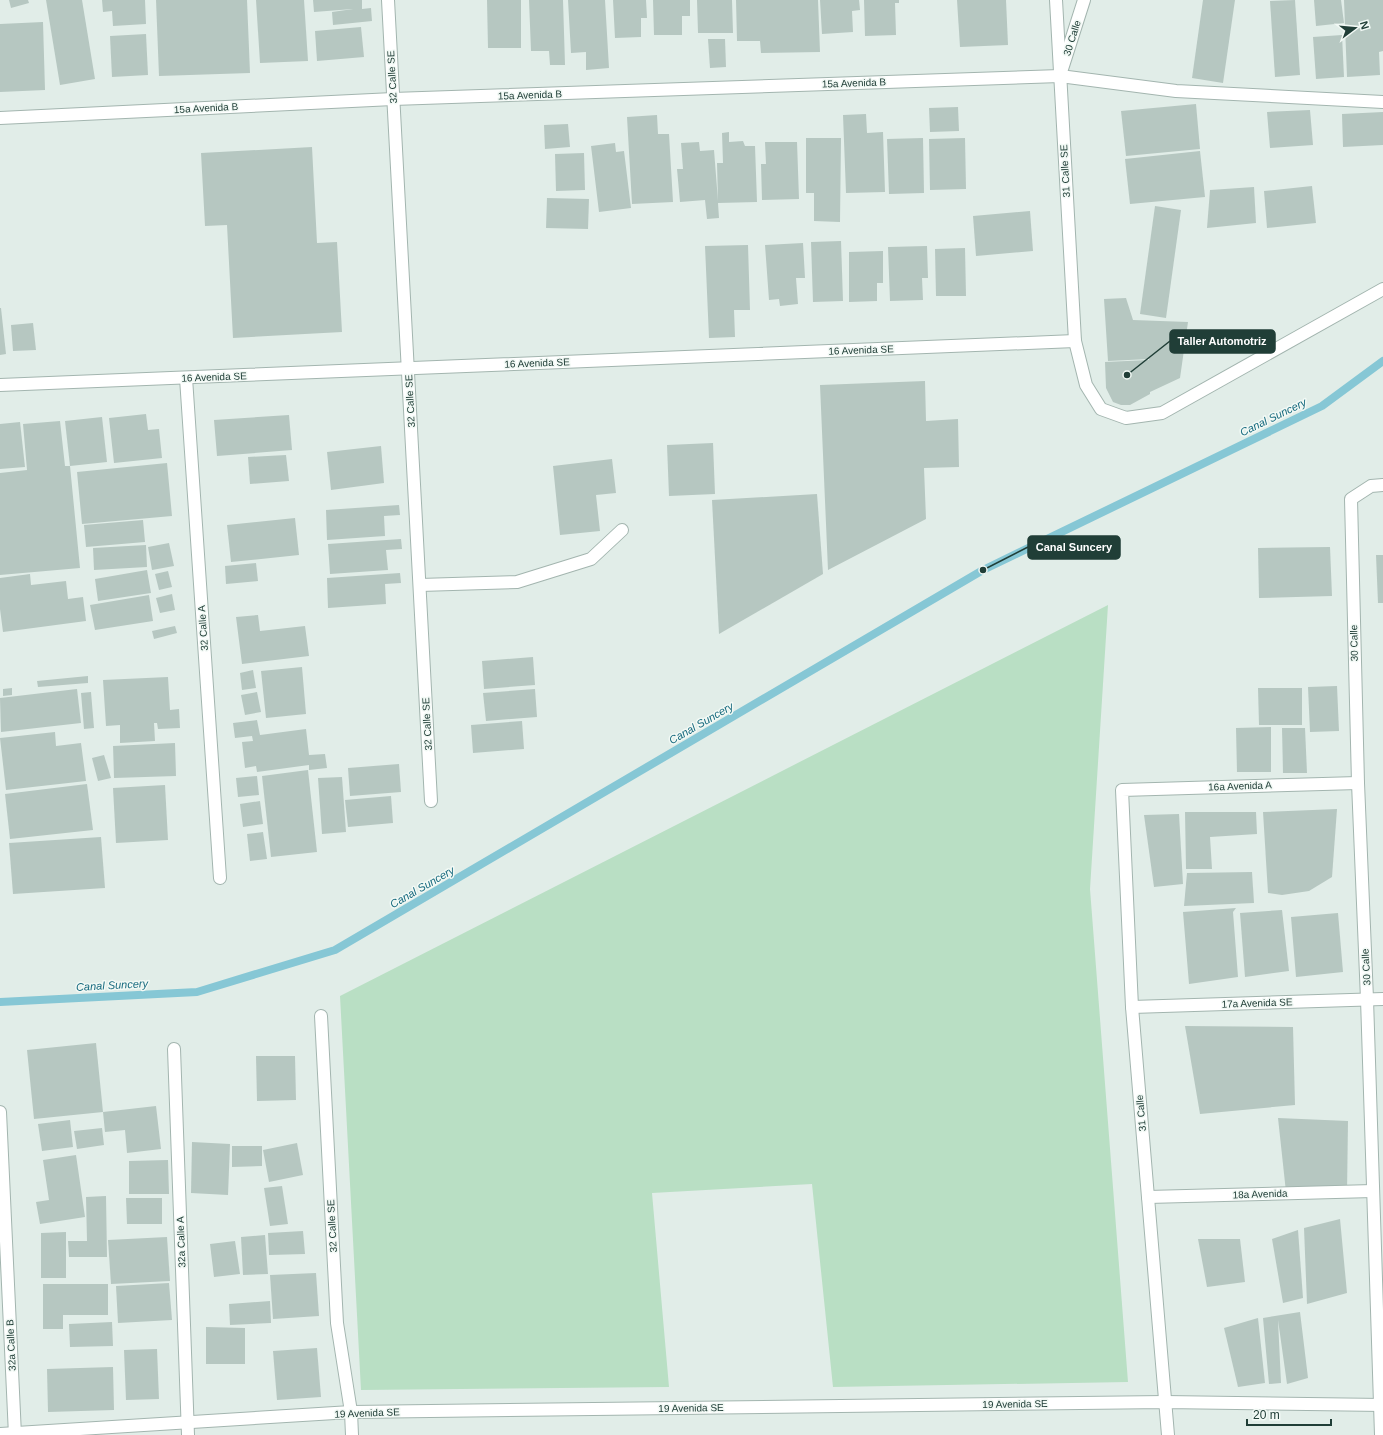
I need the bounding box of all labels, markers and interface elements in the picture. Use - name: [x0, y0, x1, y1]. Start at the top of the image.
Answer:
- north arrow: [1335, 8, 1375, 48]
- street label: 30 Calle: [1061, 18, 1083, 57]
- text: N: [1358, 20, 1371, 31]
- street label: 32 Calle SE: [385, 50, 399, 104]
- street label: 15a Avenida B: [822, 76, 887, 90]
- street label: 15a Avenida B: [498, 88, 563, 102]
- street label: 15a Avenida B: [174, 101, 239, 115]
- street label: 31 Calle SE: [1058, 144, 1072, 198]
- callout: Taller Automotriz: [1170, 330, 1275, 353]
- text: Taller Automotriz: [1177, 335, 1267, 347]
- street label: 16 Avenida SE: [828, 343, 894, 357]
- street label: 16 Avenida SE: [504, 356, 570, 370]
- street label: 16 Avenida SE: [181, 370, 247, 384]
- street label: 32 Calle SE: [403, 374, 417, 428]
- water label: Canal Suncery: [1238, 395, 1309, 438]
- callout: Canal Suncery: [1028, 536, 1120, 559]
- text: Canal Suncery: [1036, 541, 1113, 553]
- street label: 32 Calle A: [196, 605, 210, 651]
- street label: 30 Calle: [1348, 624, 1360, 661]
- street label: 32 Calle SE: [420, 697, 434, 751]
- water label: Canal Suncery: [667, 699, 737, 746]
- street label: 16a Avenida A: [1208, 779, 1272, 793]
- water label: Canal Suncery: [388, 863, 458, 910]
- street label: 30 Calle: [1360, 948, 1372, 986]
- water label: Canal Suncery: [76, 977, 150, 993]
- street label: 17a Avenida SE: [1221, 996, 1293, 1010]
- street label: 31 Calle: [1134, 1094, 1148, 1132]
- street label: 18a Avenida: [1232, 1188, 1288, 1200]
- street label: 32 Calle SE: [325, 1199, 339, 1253]
- street label: 32a Calle A: [175, 1216, 187, 1268]
- street label: 32a Calle B: [4, 1319, 18, 1371]
- street label: 19 Avenida SE: [982, 1398, 1048, 1410]
- scale bar: [1247, 1401, 1331, 1427]
- street label: 19 Avenida SE: [658, 1402, 724, 1414]
- street label: 19 Avenida SE: [334, 1406, 400, 1420]
- text: 20 m: [1253, 1408, 1280, 1422]

